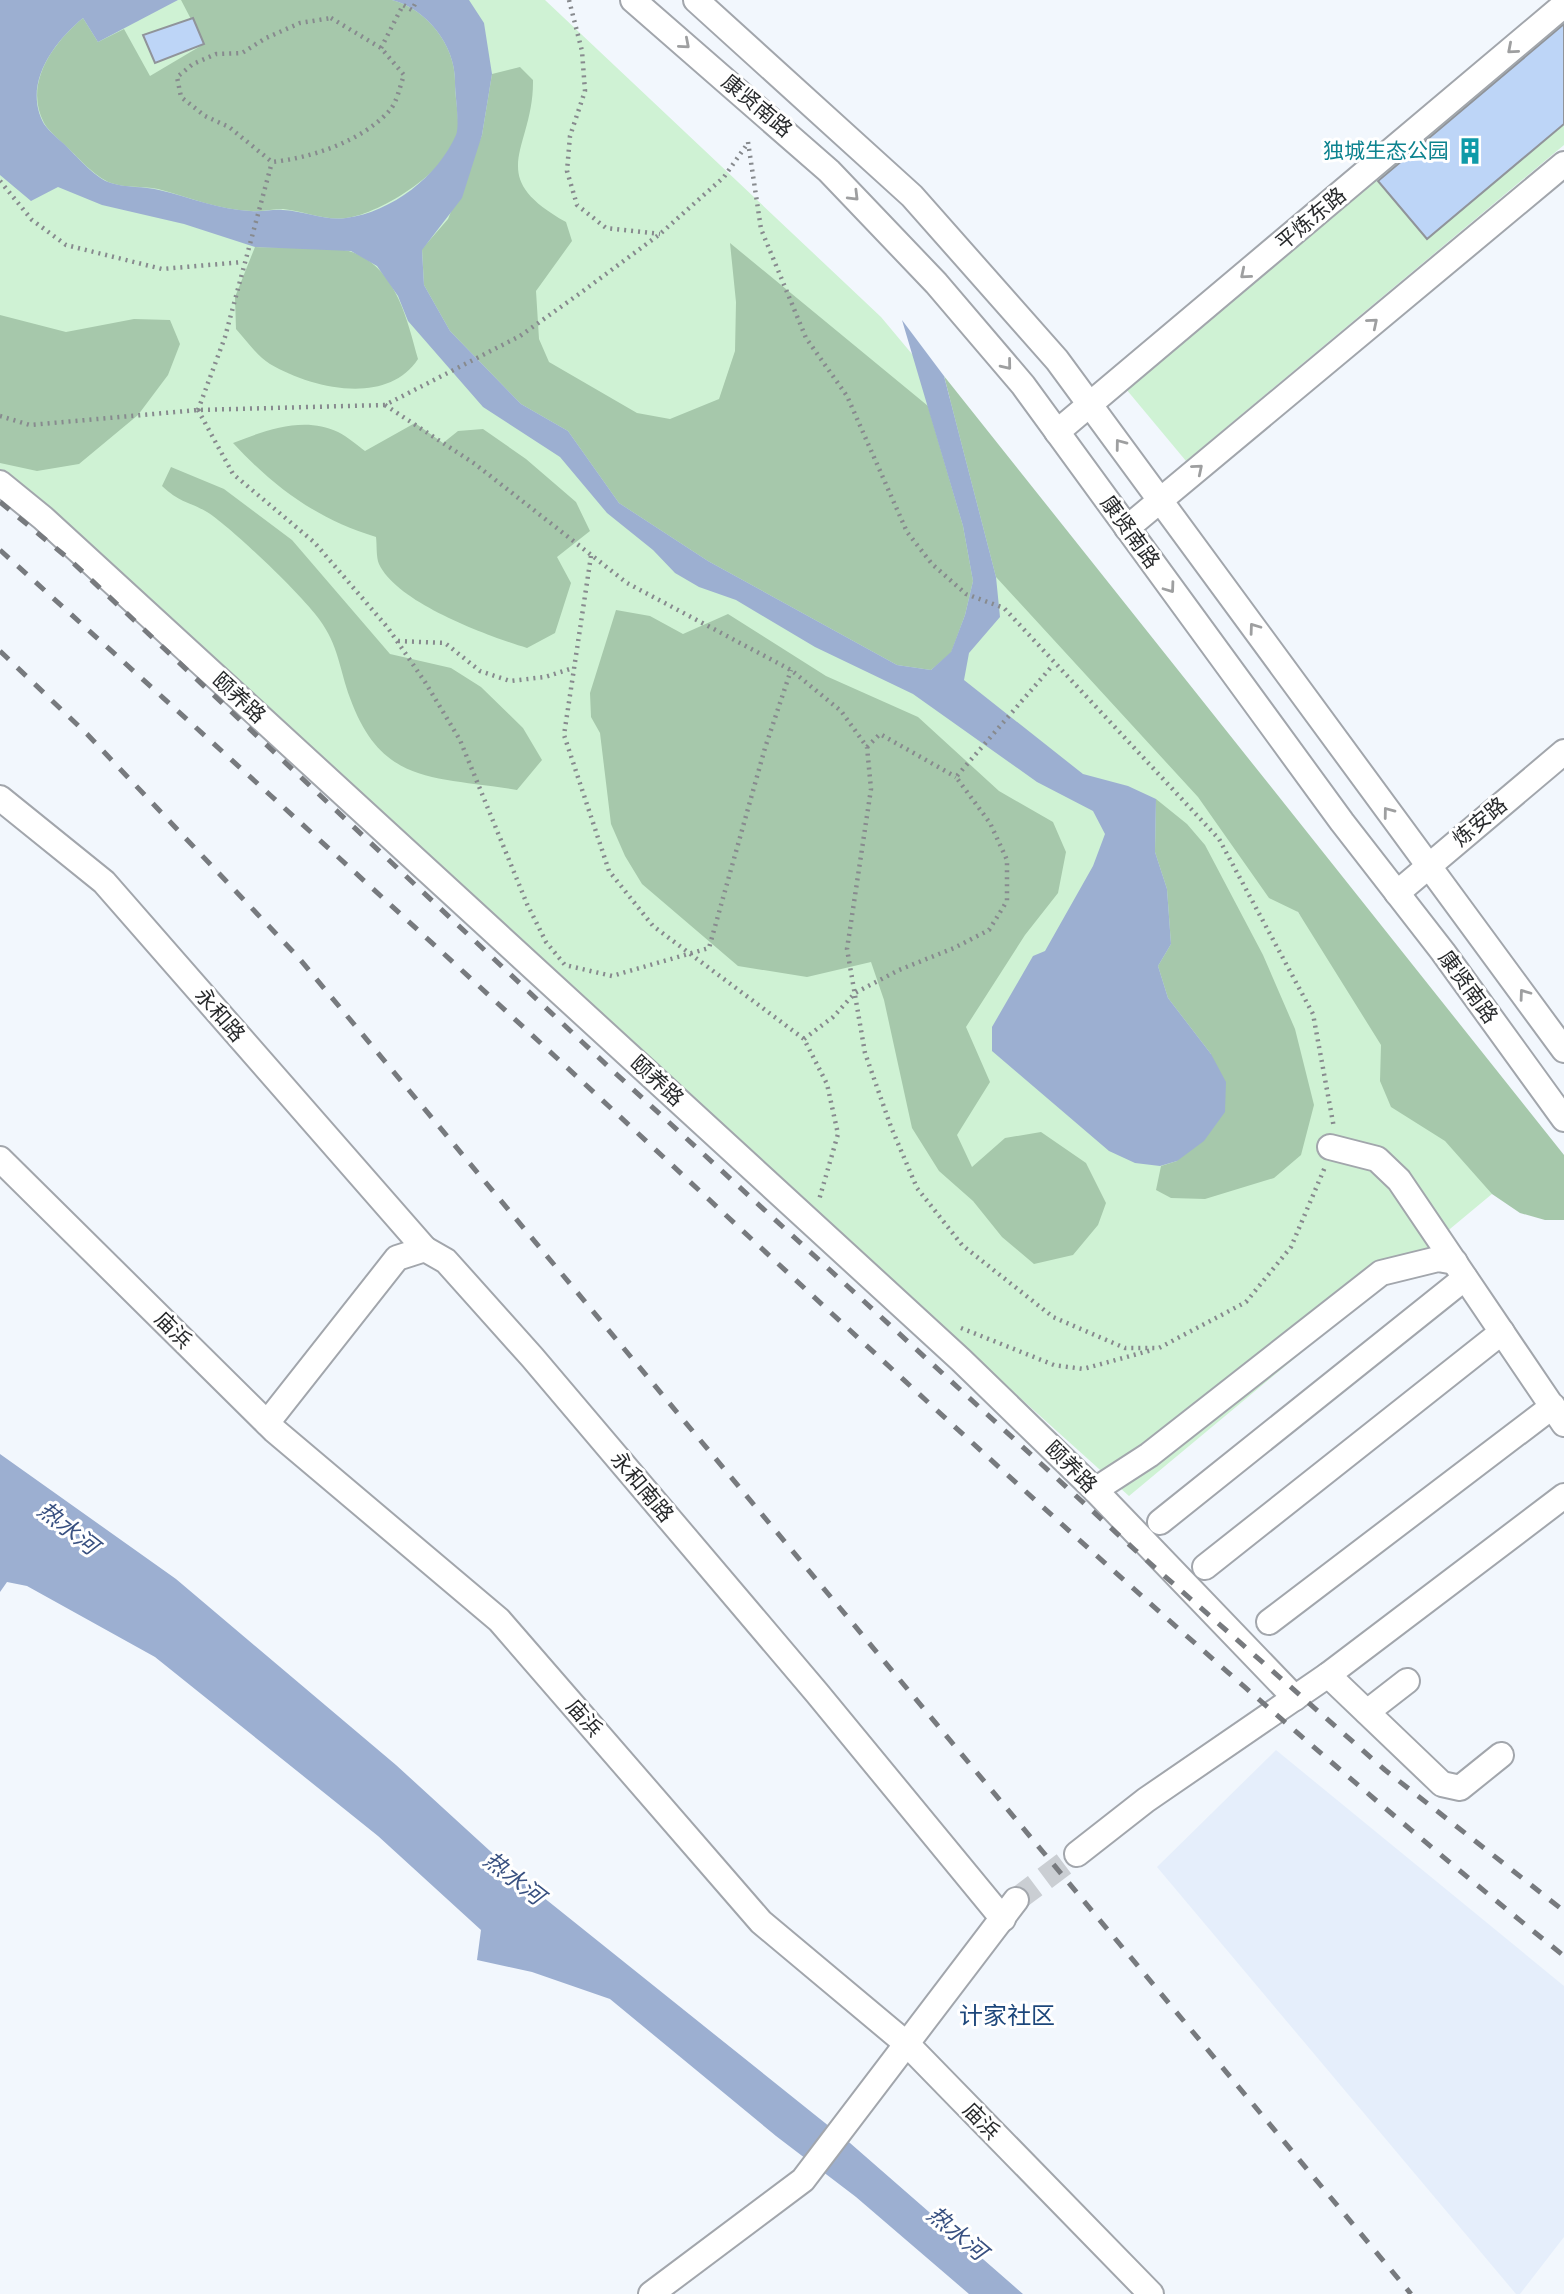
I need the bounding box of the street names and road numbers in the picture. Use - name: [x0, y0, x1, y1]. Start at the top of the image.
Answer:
- street label: 康贤南路: [717, 69, 798, 142]
- street label: 平炼东路: [1270, 182, 1351, 255]
- street label: 康贤南路: [1096, 490, 1165, 573]
- street label: 颐养路: [208, 667, 271, 728]
- street label: 炼安路: [1448, 792, 1512, 851]
- street label: 康贤南路: [1434, 945, 1503, 1028]
- street label: 永和路: [190, 983, 250, 1047]
- street label: 颐养路: [626, 1050, 689, 1111]
- street label: 庙浜: [150, 1306, 197, 1353]
- street label: 颐养路: [1040, 1436, 1102, 1498]
- street label: 永和南路: [606, 1446, 679, 1527]
- street label: 庙浜: [561, 1694, 608, 1742]
- street label: 庙浜: [958, 2097, 1005, 2144]

